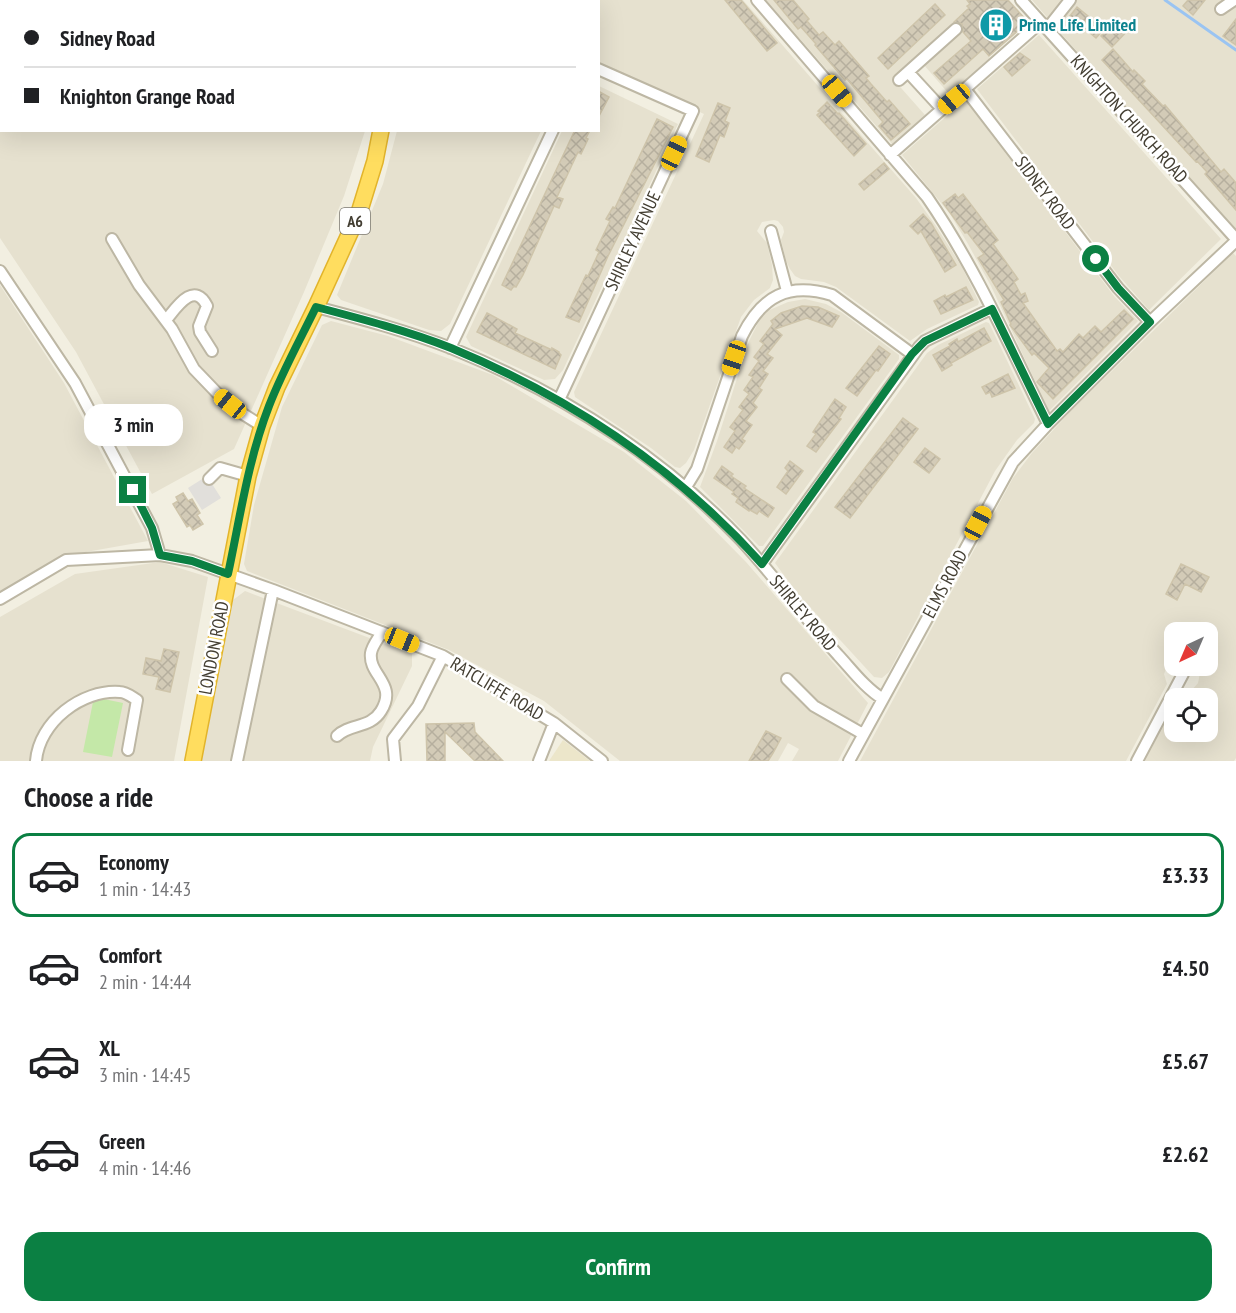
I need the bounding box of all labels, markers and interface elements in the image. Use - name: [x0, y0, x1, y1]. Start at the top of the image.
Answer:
- building icon: Prime Life Limited: [978, 7, 1014, 43]
- place label: Prime Life Limited: [1019, 13, 1136, 36]
- text: Sidney Road: [60, 24, 155, 52]
- street label: KNIGHTON CHURCH ROAD: [1066, 50, 1193, 188]
- car: [819, 71, 855, 111]
- car: [934, 81, 974, 117]
- text: Knighton Grange Road: [60, 82, 235, 110]
- car: [658, 133, 690, 173]
- street label: SIDNEY ROAD: [1010, 151, 1080, 234]
- street label: SHIRLEY AVENUE: [599, 187, 666, 294]
- road number: A6: [340, 208, 370, 234]
- route start: [1082, 245, 1109, 272]
- car: [720, 338, 748, 378]
- car: [210, 386, 250, 422]
- callout: 3 min: [84, 403, 182, 445]
- text: 3 min: [113, 412, 154, 438]
- route end: [119, 476, 146, 503]
- car: [962, 503, 994, 543]
- street label: ELMS ROAD: [917, 546, 972, 622]
- street label: SHIRLEY ROAD: [765, 570, 842, 656]
- street label: LONDON ROAD: [193, 599, 234, 696]
- north arrow: [1164, 622, 1218, 676]
- map controls: [1164, 622, 1218, 742]
- car: [382, 625, 422, 655]
- street label: RATCLIFFE ROAD: [446, 652, 548, 725]
- button: locate: [1164, 688, 1218, 742]
- text: Choose a ride: [24, 780, 153, 814]
- icon: car: [27, 848, 81, 902]
- text: Economy: [99, 848, 169, 876]
- text: £3.33: [1162, 861, 1209, 889]
- text: 1 min · 14:43: [99, 876, 191, 902]
- icon: car: [27, 941, 81, 995]
- text: Comfort: [99, 941, 162, 969]
- text: £4.50: [1162, 954, 1209, 982]
- text: 2 min · 14:44: [99, 969, 191, 995]
- icon: car: [27, 1034, 81, 1088]
- text: XL: [99, 1034, 120, 1062]
- text: £5.67: [1162, 1047, 1209, 1075]
- text: 3 min · 14:45: [99, 1062, 191, 1088]
- icon: car: [27, 1127, 81, 1181]
- text: Green: [99, 1127, 145, 1155]
- text: £2.62: [1162, 1140, 1209, 1168]
- text: 4 min · 14:46: [99, 1155, 191, 1181]
- button: Confirm: [24, 1232, 1212, 1301]

